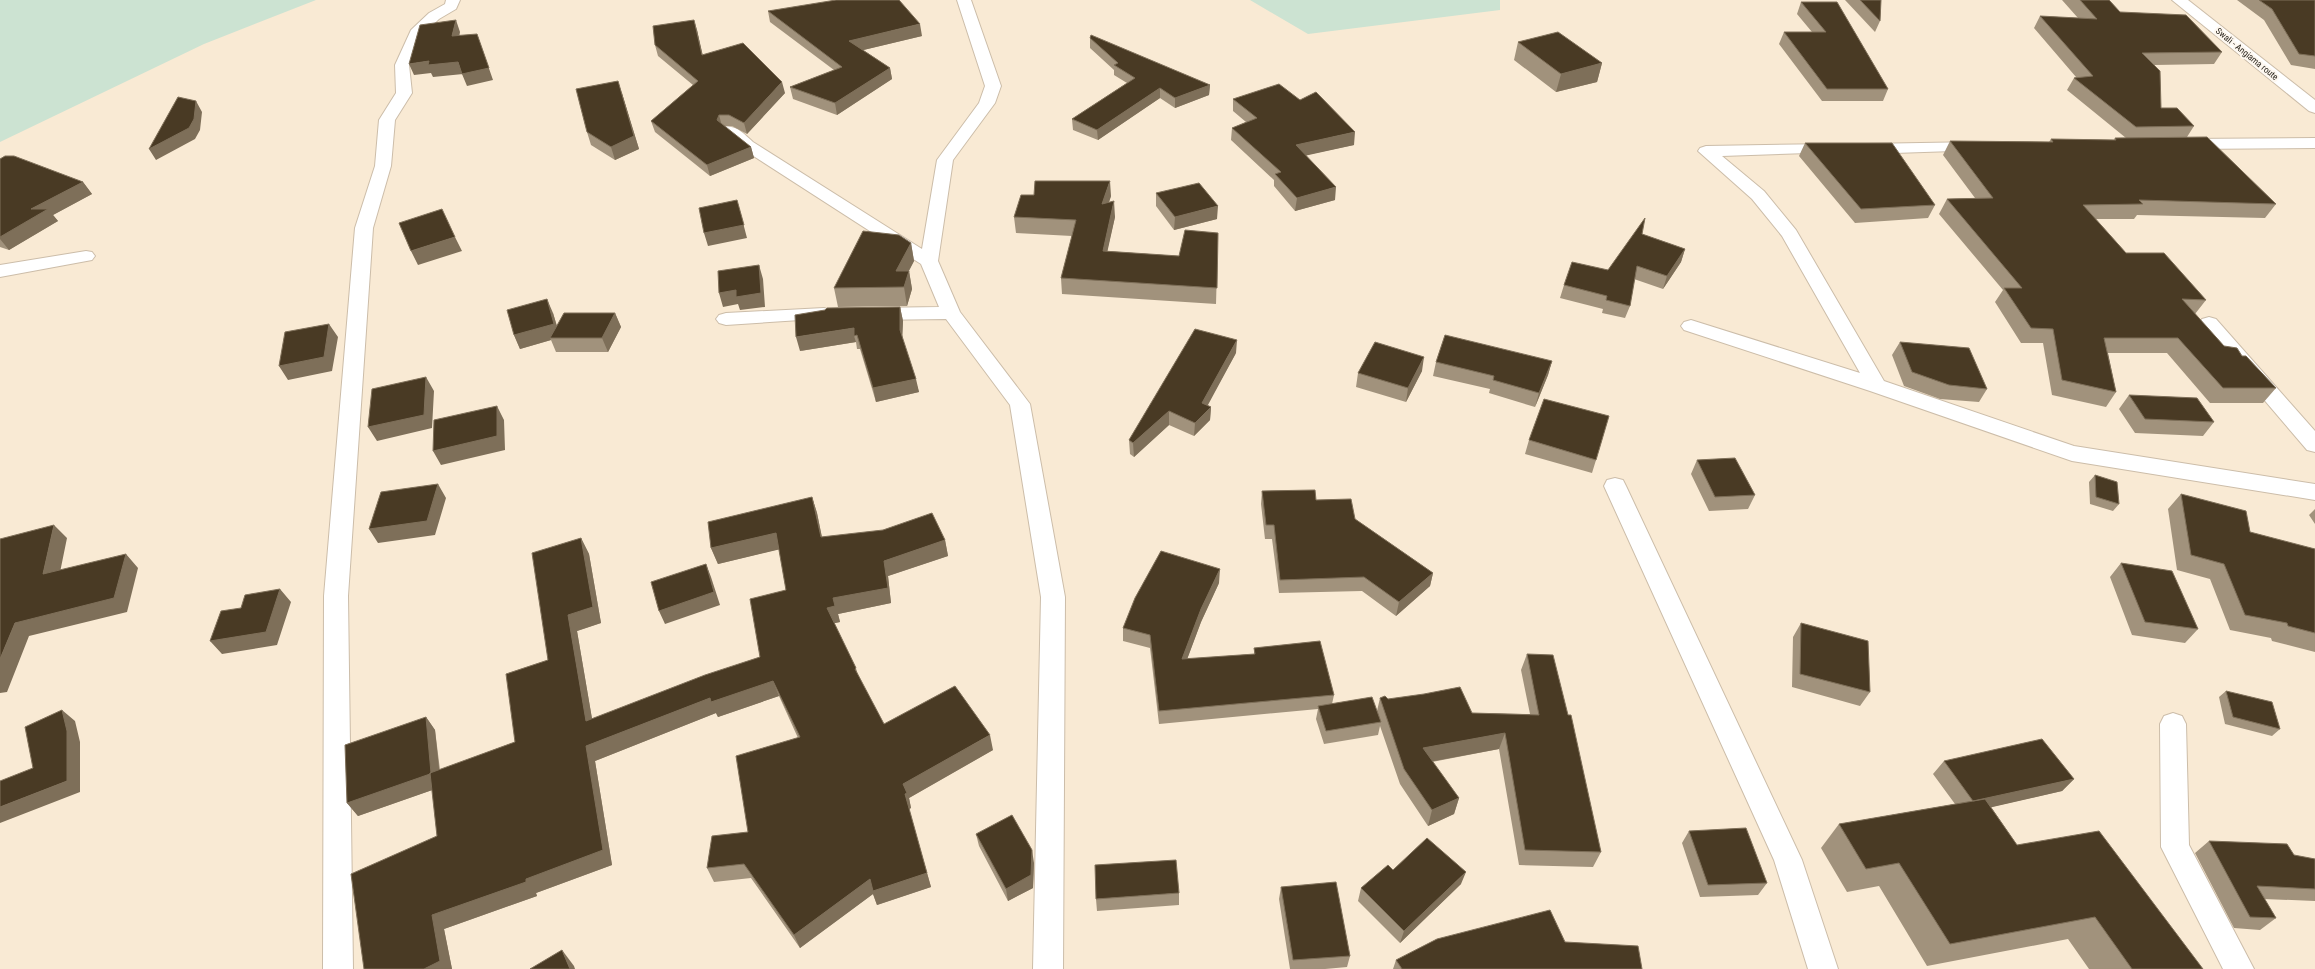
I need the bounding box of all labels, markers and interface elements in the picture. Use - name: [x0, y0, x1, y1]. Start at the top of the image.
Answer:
- street label: Swali - Angiama route: [2214, 26, 2280, 82]

